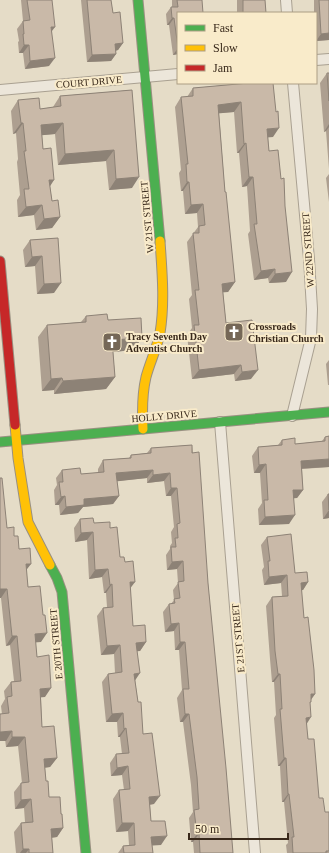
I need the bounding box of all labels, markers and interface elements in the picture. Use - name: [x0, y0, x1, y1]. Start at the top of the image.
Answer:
- legend: [177, 12, 317, 84]
- text: Fast: [213, 21, 234, 35]
- text: Slow: [213, 41, 238, 55]
- text: Jam: [213, 61, 233, 75]
- street label: COURT DRIVE: [56, 74, 122, 90]
- street label: W 21ST STREET: [138, 180, 156, 254]
- street label: W 22ND STREET: [300, 212, 316, 288]
- church icon: Crossroads Christian Church: [223, 321, 245, 343]
- place label: Crossroads Christian Church: [248, 321, 324, 344]
- church icon: Tracy Seventh Day Adventist Church: [101, 331, 123, 353]
- place label: Tracy Seventh Day Adventist Church: [126, 331, 207, 354]
- street label: HOLLY DRIVE: [131, 408, 197, 424]
- street label: E 21ST STREET: [230, 603, 246, 673]
- street label: E 20TH STREET: [47, 608, 65, 680]
- scale bar: [189, 815, 288, 841]
- text: 50 m: [195, 822, 220, 836]

